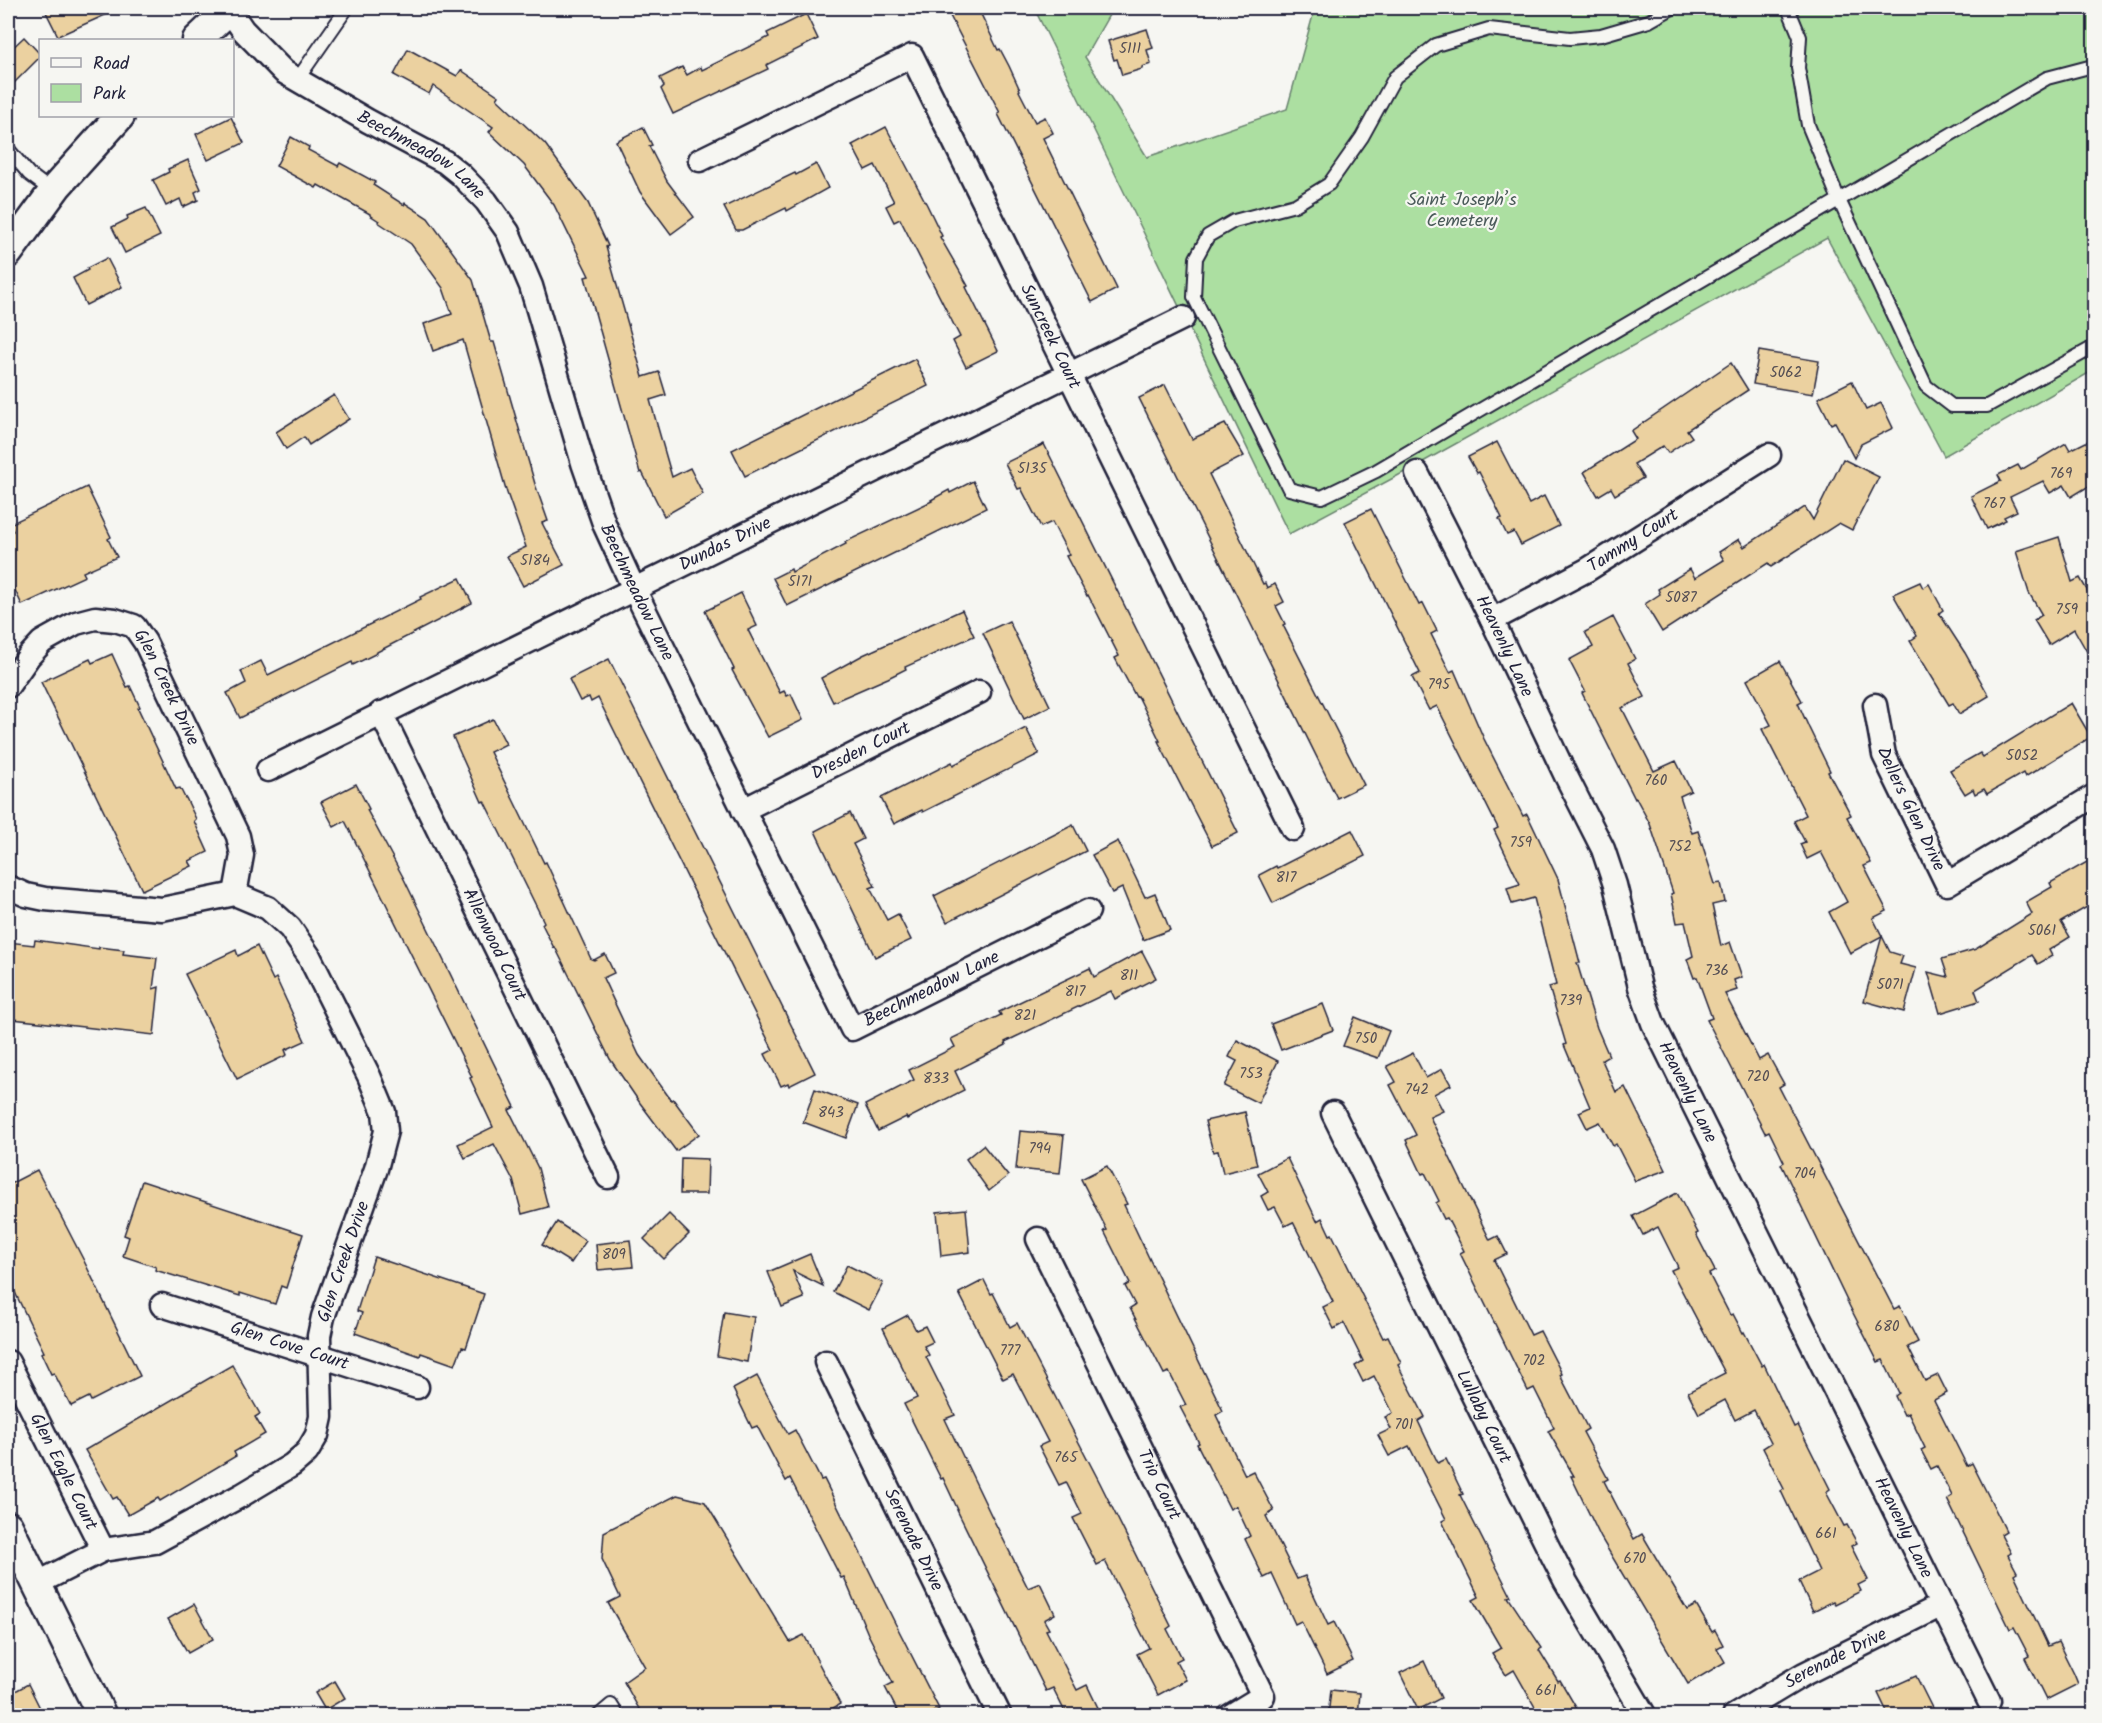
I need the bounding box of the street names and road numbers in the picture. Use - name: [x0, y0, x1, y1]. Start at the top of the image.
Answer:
- street label: Beechmeadow Lane: [351, 103, 492, 207]
- street label: Suncreek Court: [1012, 279, 1089, 395]
- street label: Tammy Court: [1582, 500, 1685, 581]
- street label: Dundas Drive: [674, 509, 776, 579]
- street label: Beechmeadow Lane: [592, 519, 682, 666]
- street label: Heavenly Lane: [1467, 590, 1541, 702]
- street label: Glen Creek Drive: [126, 623, 207, 751]
- street label: Dresden Court: [806, 713, 917, 788]
- street label: Dellers Glen Drive: [1868, 745, 1953, 876]
- street label: Allenwood Court: [454, 883, 535, 1007]
- street label: Beechmeadow Lane: [859, 943, 1005, 1035]
- street label: Heavenly Lane: [1650, 1036, 1725, 1148]
- street label: Glen Creek Drive: [310, 1197, 378, 1327]
- street label: Glen Cove Court: [227, 1313, 353, 1379]
- street label: Lullaby Court: [1448, 1365, 1519, 1470]
- street label: Glen Eagle Court: [22, 1408, 106, 1536]
- street label: Trio Court: [1129, 1444, 1189, 1526]
- street label: Heavenly Lane: [1866, 1472, 1941, 1583]
- street label: Serenade Drive: [876, 1483, 951, 1596]
- street label: Serenade Drive: [1779, 1620, 1892, 1697]

